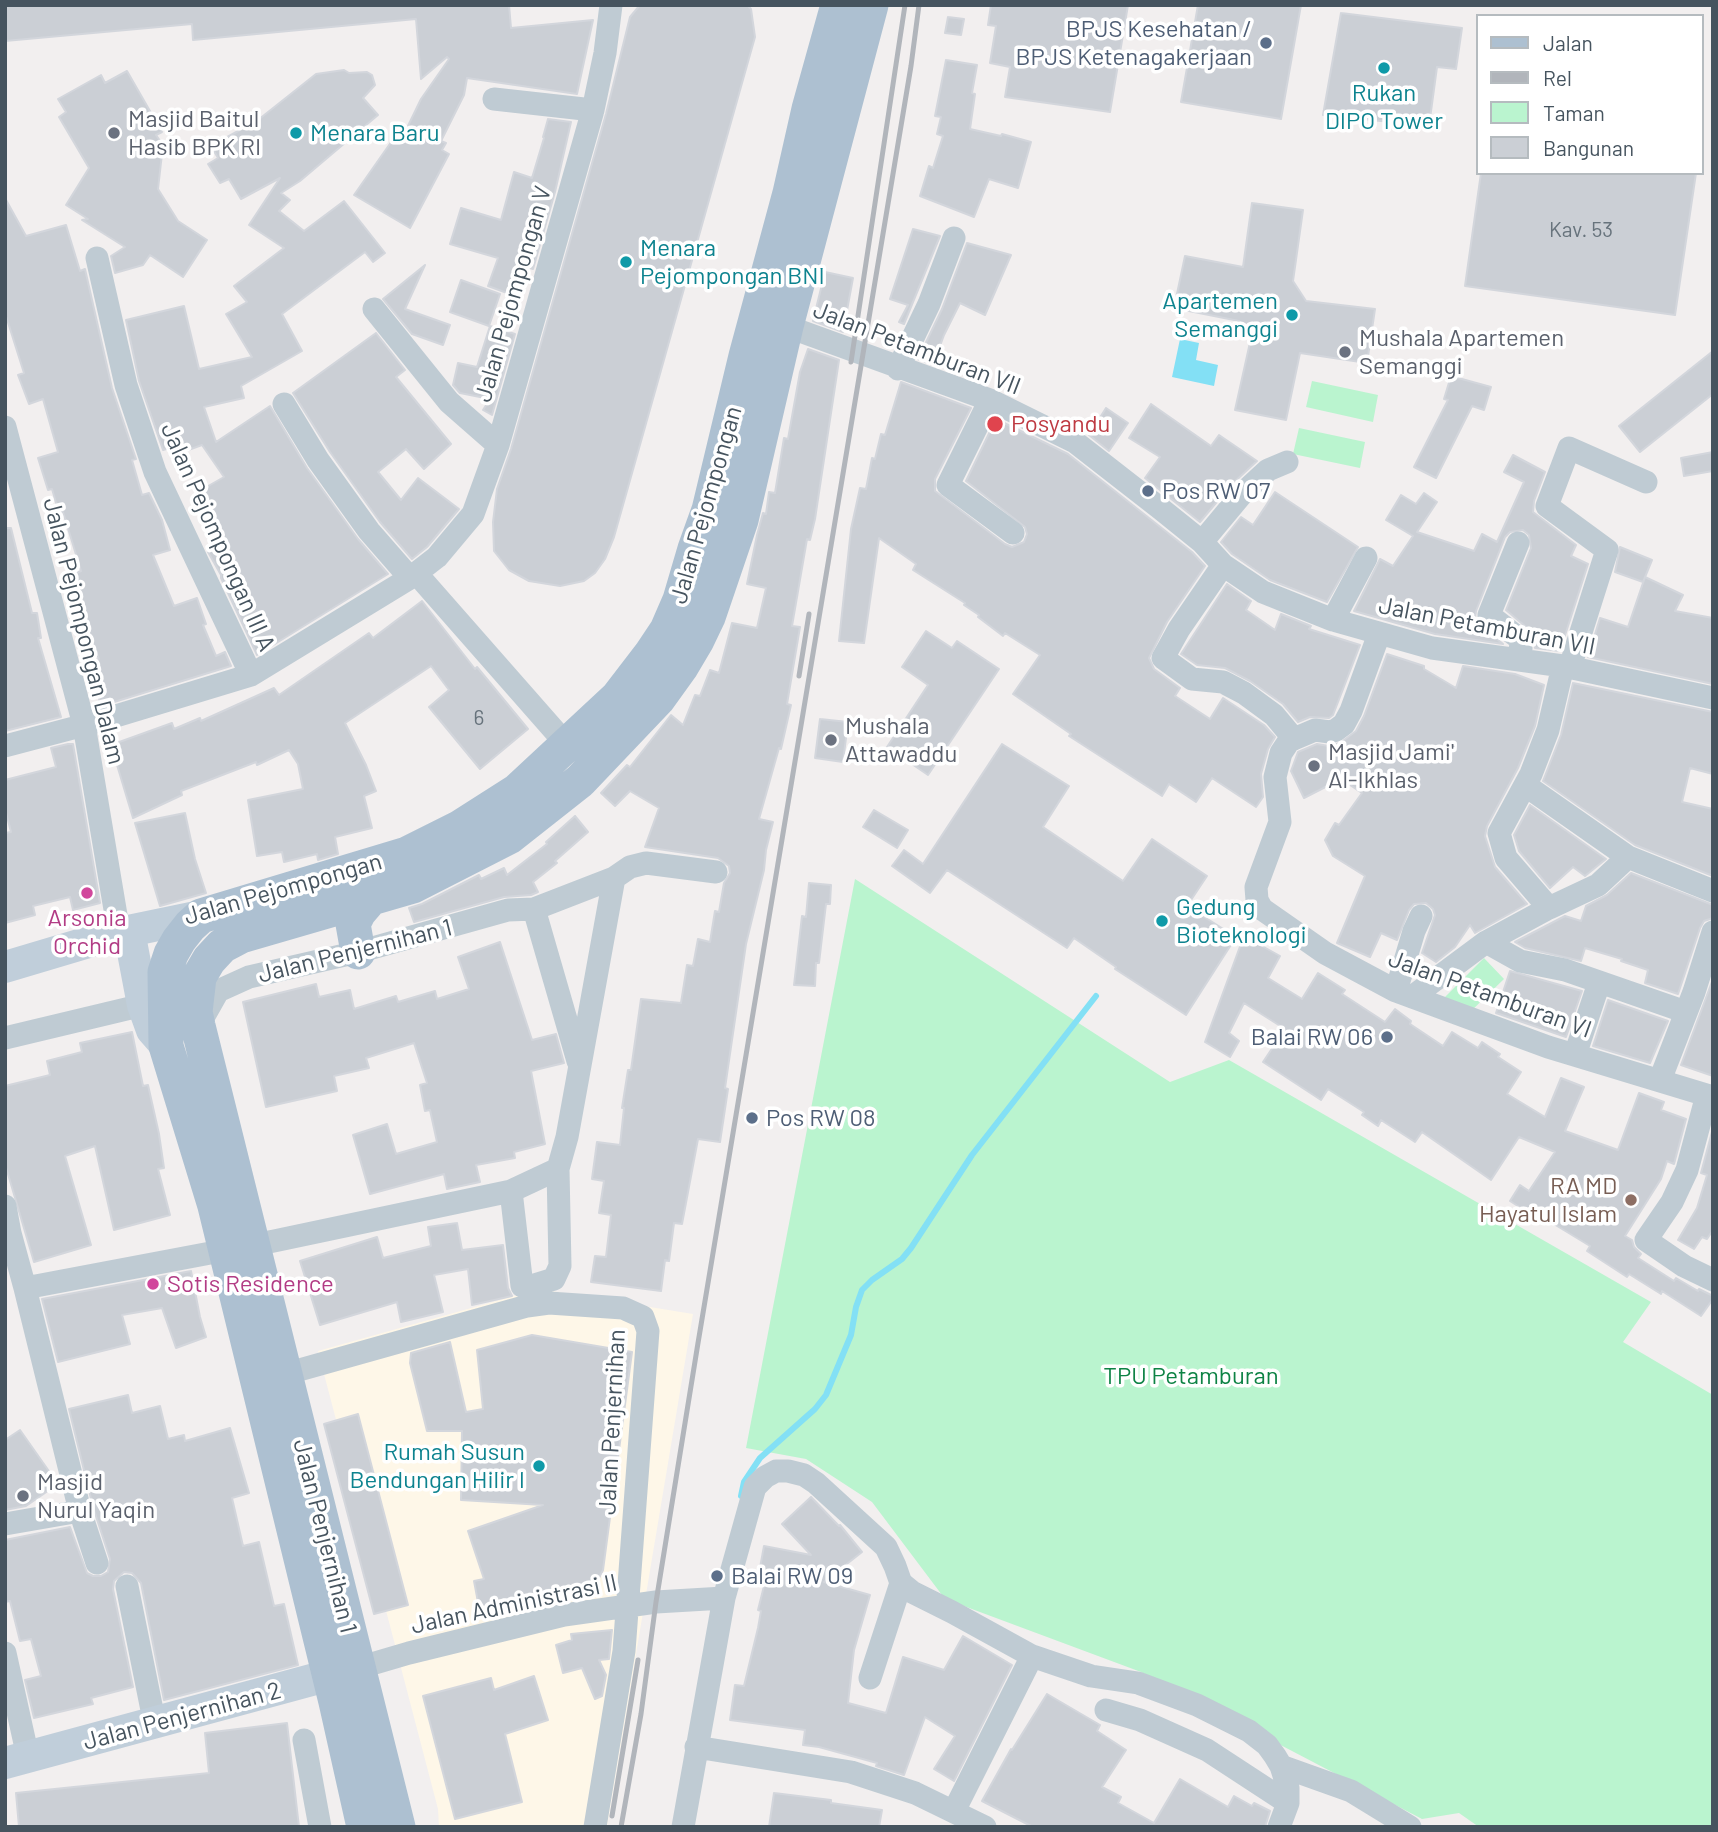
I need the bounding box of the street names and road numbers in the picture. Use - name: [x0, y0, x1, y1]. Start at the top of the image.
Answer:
- street label: Jalan Pejompongan V: [468, 183, 558, 405]
- street label: Jalan Petamburan VII: [809, 295, 1025, 401]
- street label: Jalan Pejompongan: [664, 403, 748, 607]
- street label: Jalan Pejompongan III A: [155, 418, 281, 656]
- street label: Jalan Pejompongan Dalam: [37, 495, 131, 767]
- street label: Jalan Petamburan VII: [1376, 591, 1598, 661]
- street label: Jalan Pejompongan: [181, 847, 385, 931]
- street label: Jalan Penjernihan 1: [255, 913, 455, 989]
- street label: Jalan Petamburan VI: [1385, 944, 1595, 1044]
- street label: Jalan Penjernihan: [593, 1329, 631, 1515]
- street label: Jalan Penjernihan 1: [287, 1436, 363, 1636]
- street label: Jalan Administrasi II: [408, 1568, 620, 1640]
- street label: Jalan Penjernihan 2: [80, 1676, 284, 1756]

